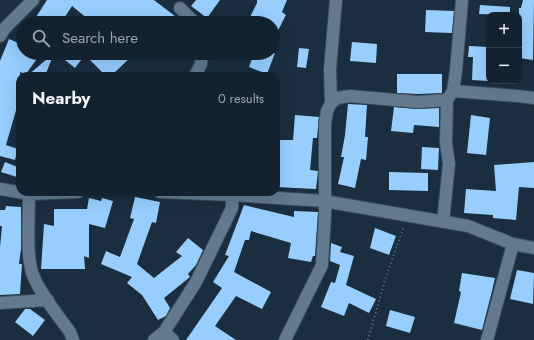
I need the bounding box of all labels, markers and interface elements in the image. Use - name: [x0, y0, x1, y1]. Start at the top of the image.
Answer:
- map controls: [486, 12, 522, 84]
- button: +: [486, 12, 522, 48]
- search box: [16, 16, 280, 60]
- icon: search: [30, 27, 52, 49]
- text: Search here: [62, 27, 138, 49]
- button: −: [486, 48, 522, 84]
- text: Nearby: [32, 86, 90, 110]
- text: 0 results: [218, 89, 264, 108]

